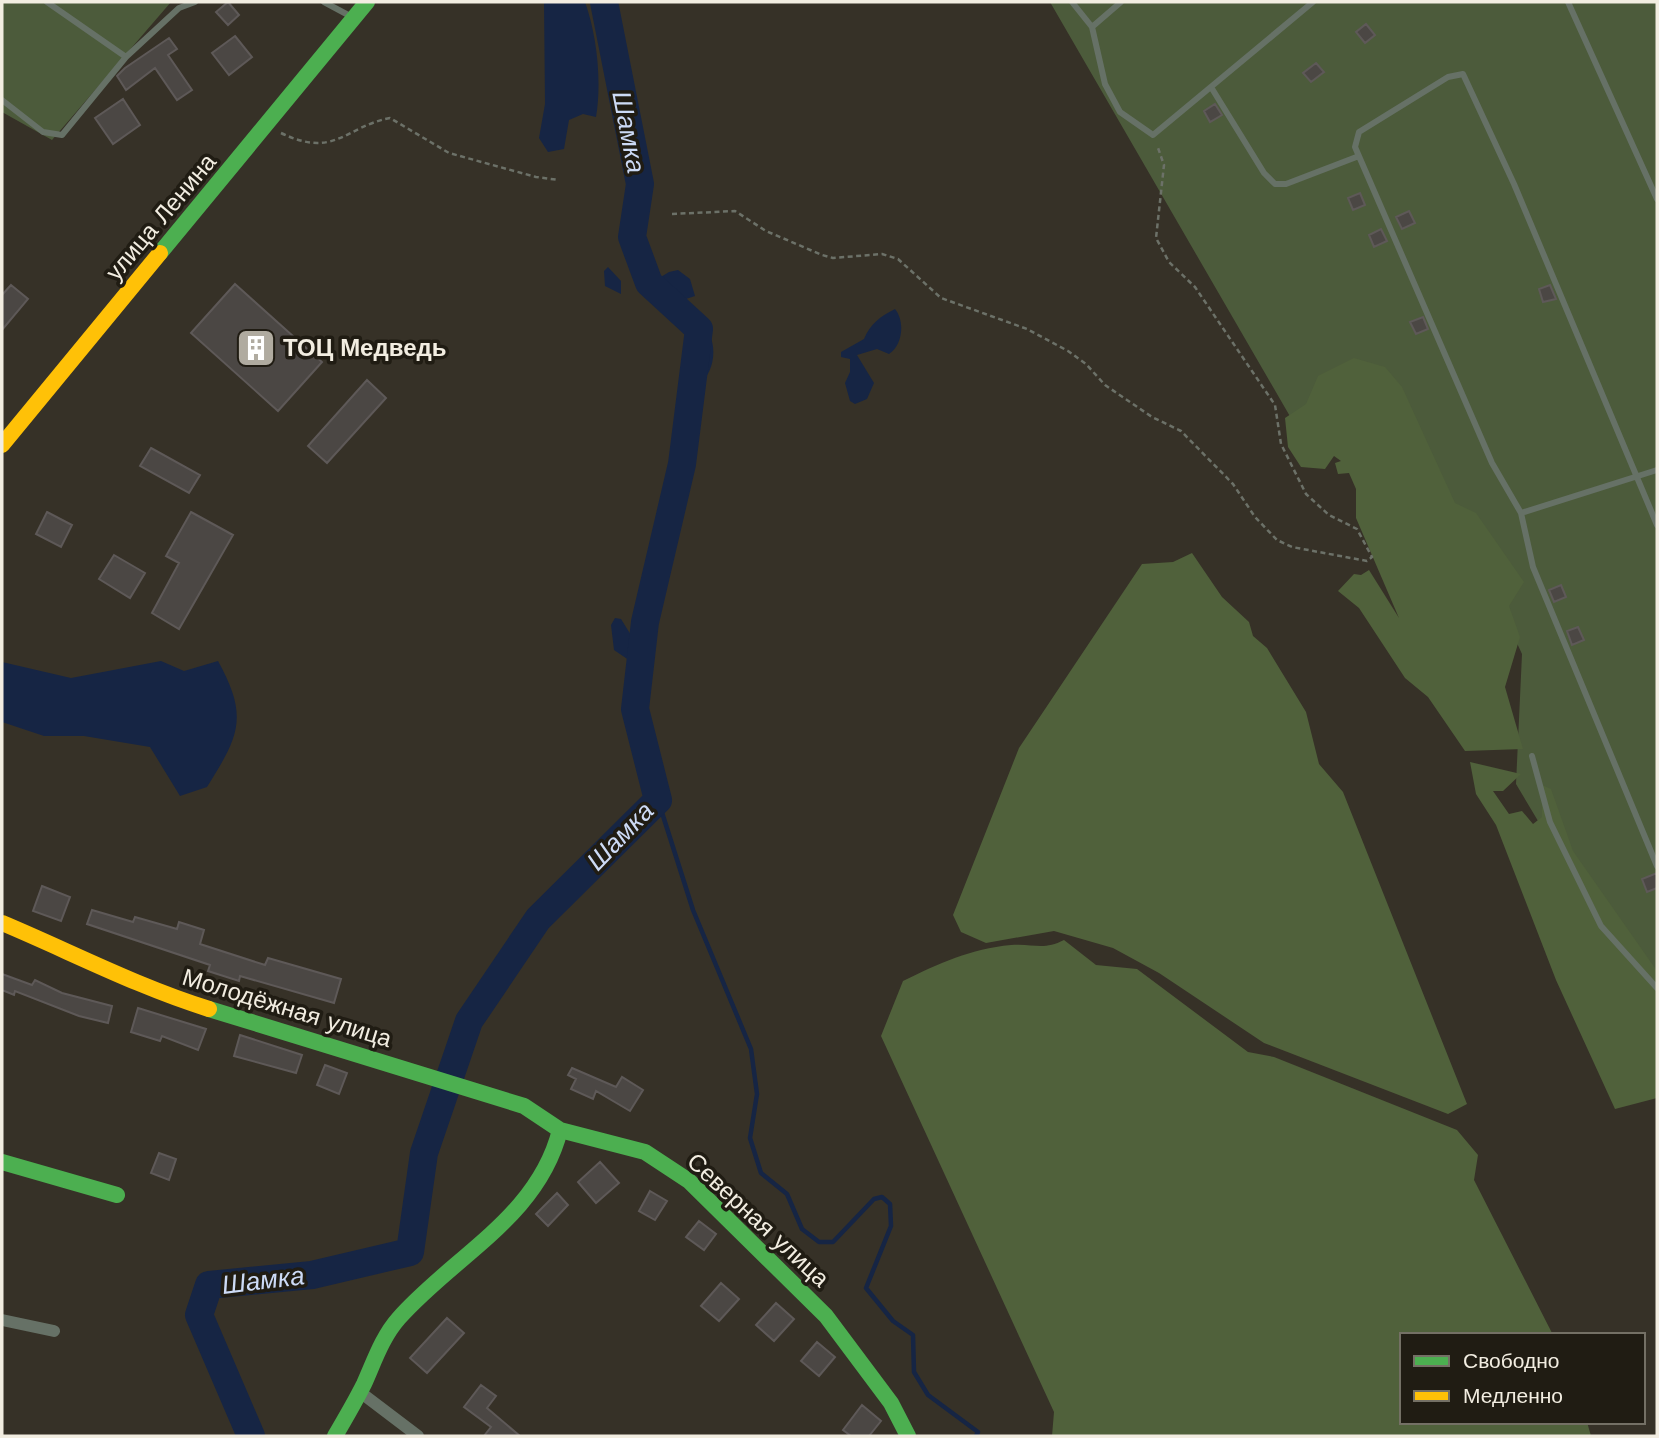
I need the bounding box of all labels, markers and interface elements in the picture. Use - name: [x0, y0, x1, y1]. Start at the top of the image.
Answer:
- water label: Шамка: [606, 88, 652, 176]
- street label: улица Ленина: [100, 148, 222, 286]
- building icon: ТОЦ Медведь: [235, 327, 277, 369]
- place label: ТОЦ Медведь: [283, 334, 446, 362]
- water label: Шамка: [580, 796, 660, 876]
- street label: Молодёжная улица: [179, 963, 396, 1053]
- street label: Северная улица: [681, 1147, 835, 1293]
- water label: Шамка: [220, 1260, 306, 1300]
- legend: [1400, 1333, 1645, 1424]
- text: Свободно: [1463, 1348, 1560, 1373]
- text: Медленно: [1463, 1383, 1563, 1408]

